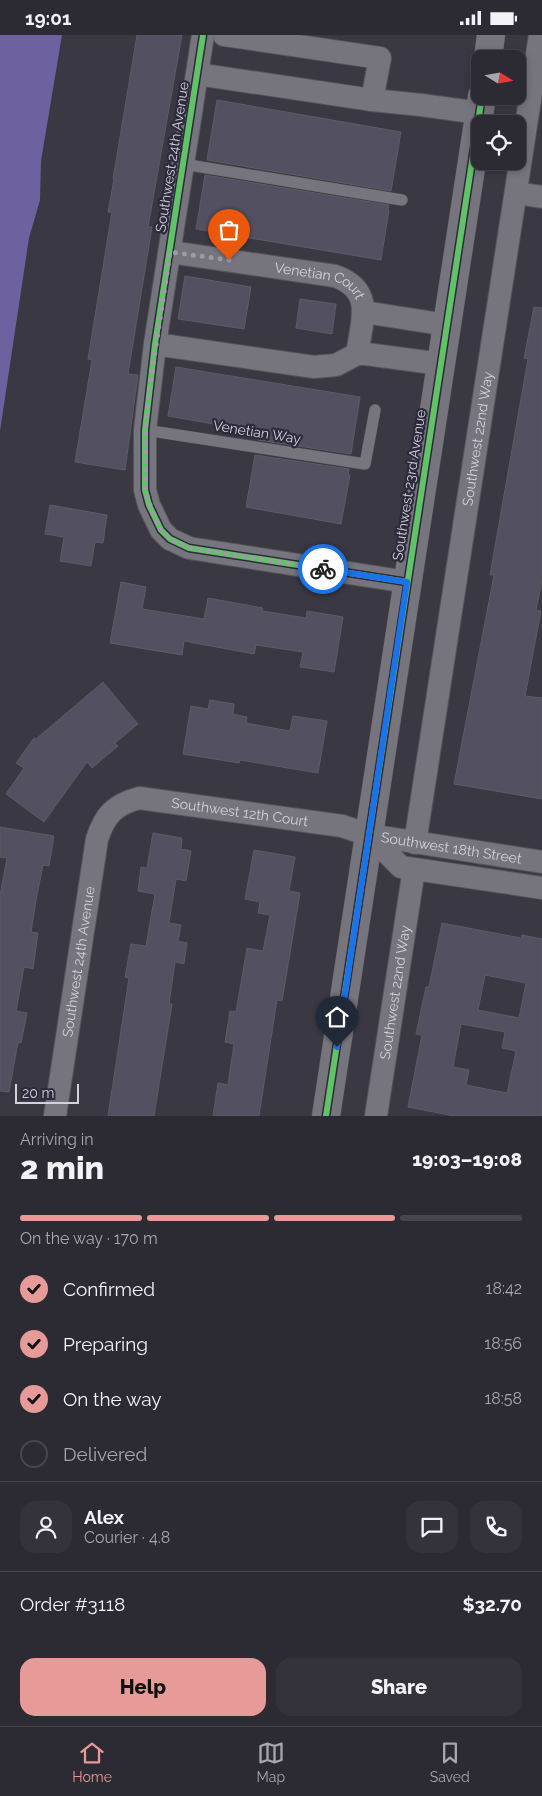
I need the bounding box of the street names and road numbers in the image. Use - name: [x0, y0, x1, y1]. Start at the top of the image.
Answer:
- street label: Southwest 24th Avenue: [152, 81, 192, 233]
- street label: Venetian Court: [274, 259, 368, 302]
- street label: Southwest 22nd Way: [459, 370, 496, 507]
- street label: Southwest 23rd Avenue: [389, 408, 429, 562]
- street label: Venetian Way: [212, 417, 302, 447]
- street label: Southwest 12th Court: [170, 795, 310, 829]
- street label: Southwest 18th Street: [380, 829, 523, 867]
- street label: Southwest 24th Avenue: [59, 885, 98, 1038]
- street label: Southwest 22nd Way: [377, 924, 413, 1061]

